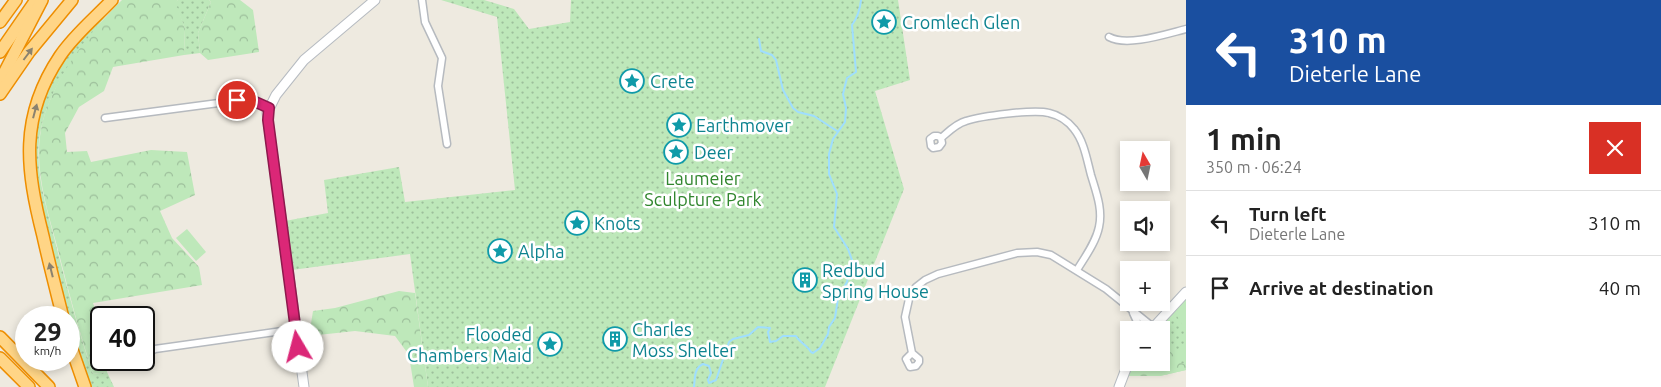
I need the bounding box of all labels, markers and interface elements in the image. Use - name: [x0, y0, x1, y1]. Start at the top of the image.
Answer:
- place icon: Cromlech Glen: [871, 9, 897, 35]
- place label: Cromlech Glen: [902, 12, 1020, 32]
- icon: left: [1206, 20, 1271, 85]
- text: 310 m: [1289, 20, 1387, 60]
- one-way arrow: [22, 48, 33, 61]
- text: Dieterle Lane: [1289, 61, 1421, 86]
- place icon: Crete: [619, 68, 645, 94]
- place label: Crete: [650, 71, 695, 91]
- pin: [216, 79, 258, 121]
- icon: arrive: [223, 86, 251, 114]
- one-way arrow: [31, 103, 39, 118]
- place icon: Earthmover: [666, 112, 692, 138]
- place label: Earthmover: [696, 115, 791, 135]
- text: 1 min: [1206, 122, 1282, 156]
- button: close: [1589, 122, 1641, 174]
- place icon: Deer: [663, 139, 689, 165]
- north arrow: [1120, 141, 1170, 191]
- map controls: [1120, 141, 1170, 371]
- place label: Deer: [694, 142, 734, 162]
- text: 350 m · 06:24: [1206, 158, 1302, 176]
- park label: Laumeier Sculpture Park: [644, 168, 762, 209]
- button: sound: [1120, 201, 1170, 251]
- text: Turn left: [1249, 203, 1327, 225]
- icon: left: [1206, 209, 1234, 237]
- place icon: Knots: [564, 210, 590, 236]
- text: 310 m: [1588, 212, 1641, 234]
- place label: Knots: [594, 213, 641, 233]
- text: Dieterle Lane: [1249, 225, 1345, 243]
- place icon: Alpha: [487, 238, 513, 264]
- place label: Alpha: [518, 241, 564, 261]
- place label: Redbud Spring House: [822, 260, 929, 301]
- button: +: [1120, 261, 1170, 311]
- one-way arrow: [47, 263, 55, 278]
- building icon: Redbud Spring House: [792, 267, 818, 293]
- icon: arrive: [1206, 274, 1234, 302]
- text: Arrive at destination: [1249, 277, 1434, 299]
- text: 40 m: [1599, 277, 1641, 299]
- speed limit sign: 40: [90, 306, 155, 371]
- text: 29: [33, 318, 62, 346]
- place label: Charles Moss Shelter: [632, 319, 736, 360]
- position arrow: [271, 320, 323, 372]
- button: −: [1120, 321, 1170, 371]
- place label: Flooded Chambers Maid: [407, 324, 532, 365]
- building icon: Charles Moss Shelter: [602, 326, 628, 352]
- place icon: Flooded Chambers Maid: [537, 331, 563, 357]
- text: km/h: [34, 344, 61, 357]

